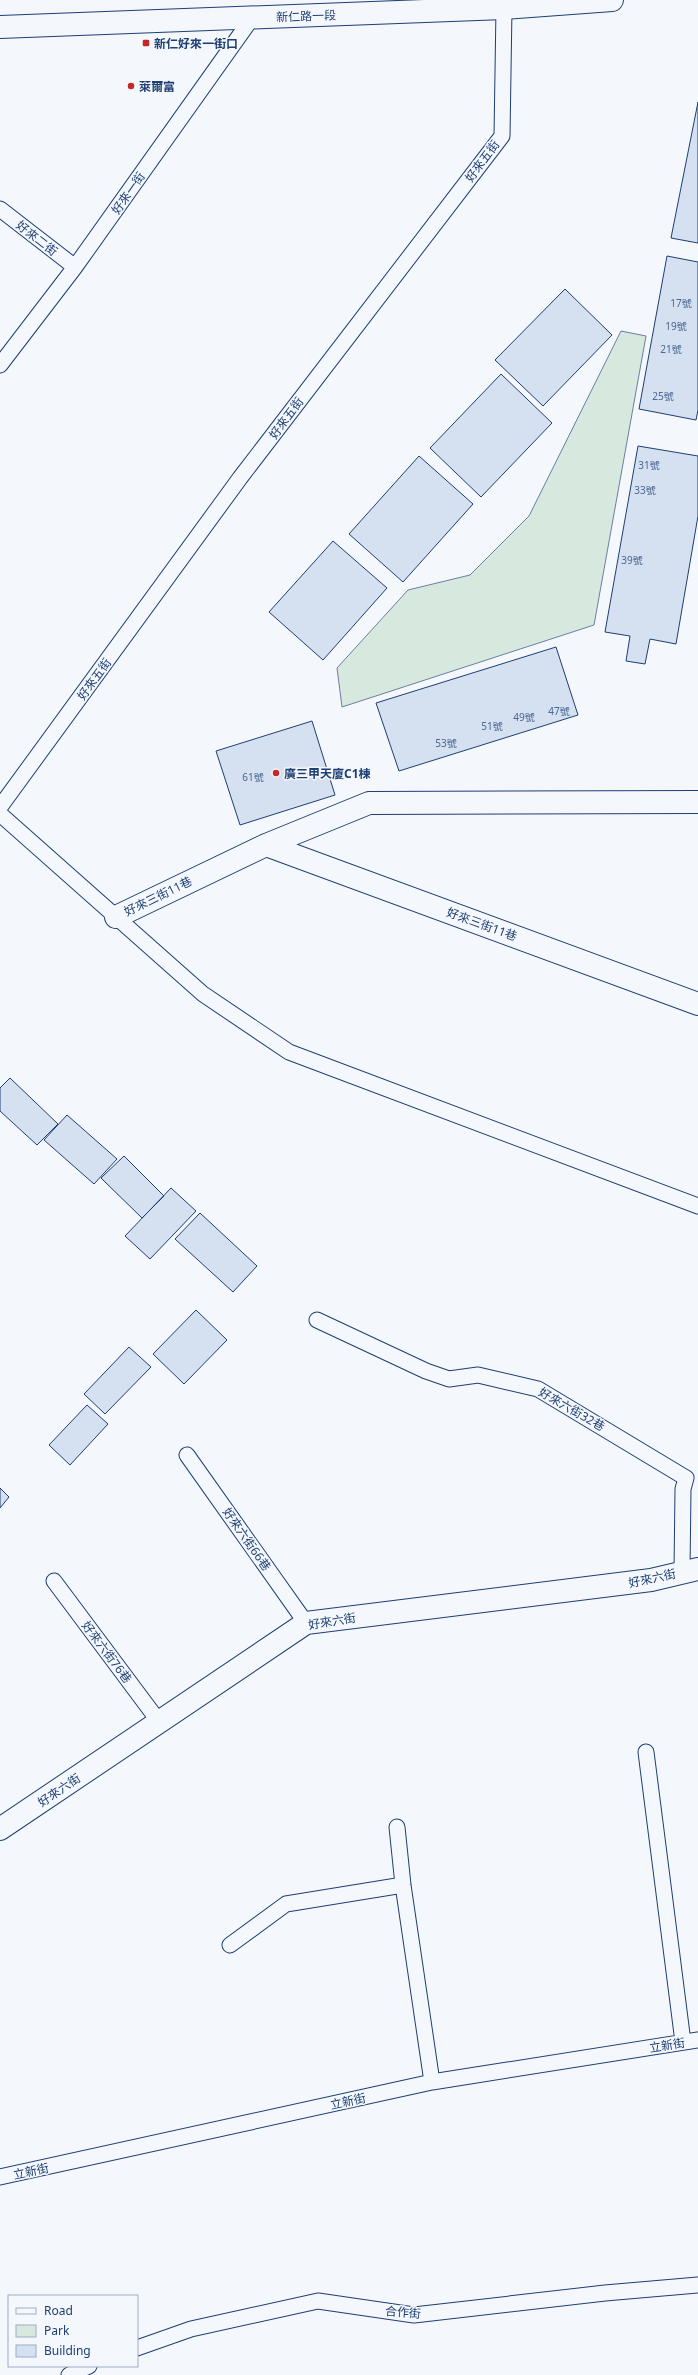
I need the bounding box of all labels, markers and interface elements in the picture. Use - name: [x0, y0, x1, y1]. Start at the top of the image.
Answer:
- street label: 新仁路一段: [276, 6, 336, 26]
- place label: 新仁好來一街口: [154, 35, 238, 52]
- marker: 新仁好來一街口: [141, 38, 151, 48]
- place label: 萊爾富: [139, 78, 175, 95]
- marker: 萊爾富: [126, 81, 136, 91]
- street label: 好來五街: [461, 137, 503, 185]
- street label: 好來一街: [107, 168, 149, 218]
- street label: 好來二街: [13, 217, 61, 259]
- house number: 17號: [670, 296, 692, 310]
- house number: 19號: [665, 319, 687, 333]
- house number: 21號: [660, 342, 682, 356]
- house number: 25號: [652, 389, 674, 403]
- street label: 好來五街: [265, 394, 307, 442]
- house number: 31號: [638, 458, 660, 472]
- house number: 33號: [634, 483, 656, 497]
- house number: 39號: [621, 553, 643, 567]
- street label: 好來五街: [73, 655, 115, 703]
- house number: 47號: [548, 704, 570, 718]
- house number: 49號: [513, 710, 535, 724]
- house number: 51號: [481, 719, 503, 733]
- house number: 53號: [435, 736, 457, 750]
- place label: 廣三甲天廈C1棟: [284, 765, 371, 782]
- marker: 廣三甲天廈C1棟: [271, 768, 281, 778]
- house number: 61號: [242, 770, 264, 784]
- street label: 好來三街11巷: [121, 872, 195, 920]
- street label: 好來三街11巷: [444, 903, 520, 945]
- street label: 好來六街32巷: [536, 1383, 608, 1435]
- street label: 好來六街66巷: [219, 1504, 275, 1574]
- street label: 好來六街: [627, 1565, 677, 1591]
- street label: 好來六街: [307, 1609, 357, 1633]
- street label: 好來六街76巷: [78, 1617, 136, 1687]
- street label: 好來六街: [34, 1770, 84, 1810]
- street label: 立新街: [648, 2034, 686, 2056]
- street label: 立新街: [329, 2089, 367, 2113]
- street label: 立新街: [12, 2159, 50, 2183]
- legend: [8, 2295, 138, 2367]
- text: Road: [44, 2302, 73, 2319]
- street label: 合作街: [384, 2302, 422, 2322]
- text: Park: [44, 2322, 70, 2339]
- text: Building: [44, 2342, 91, 2359]

